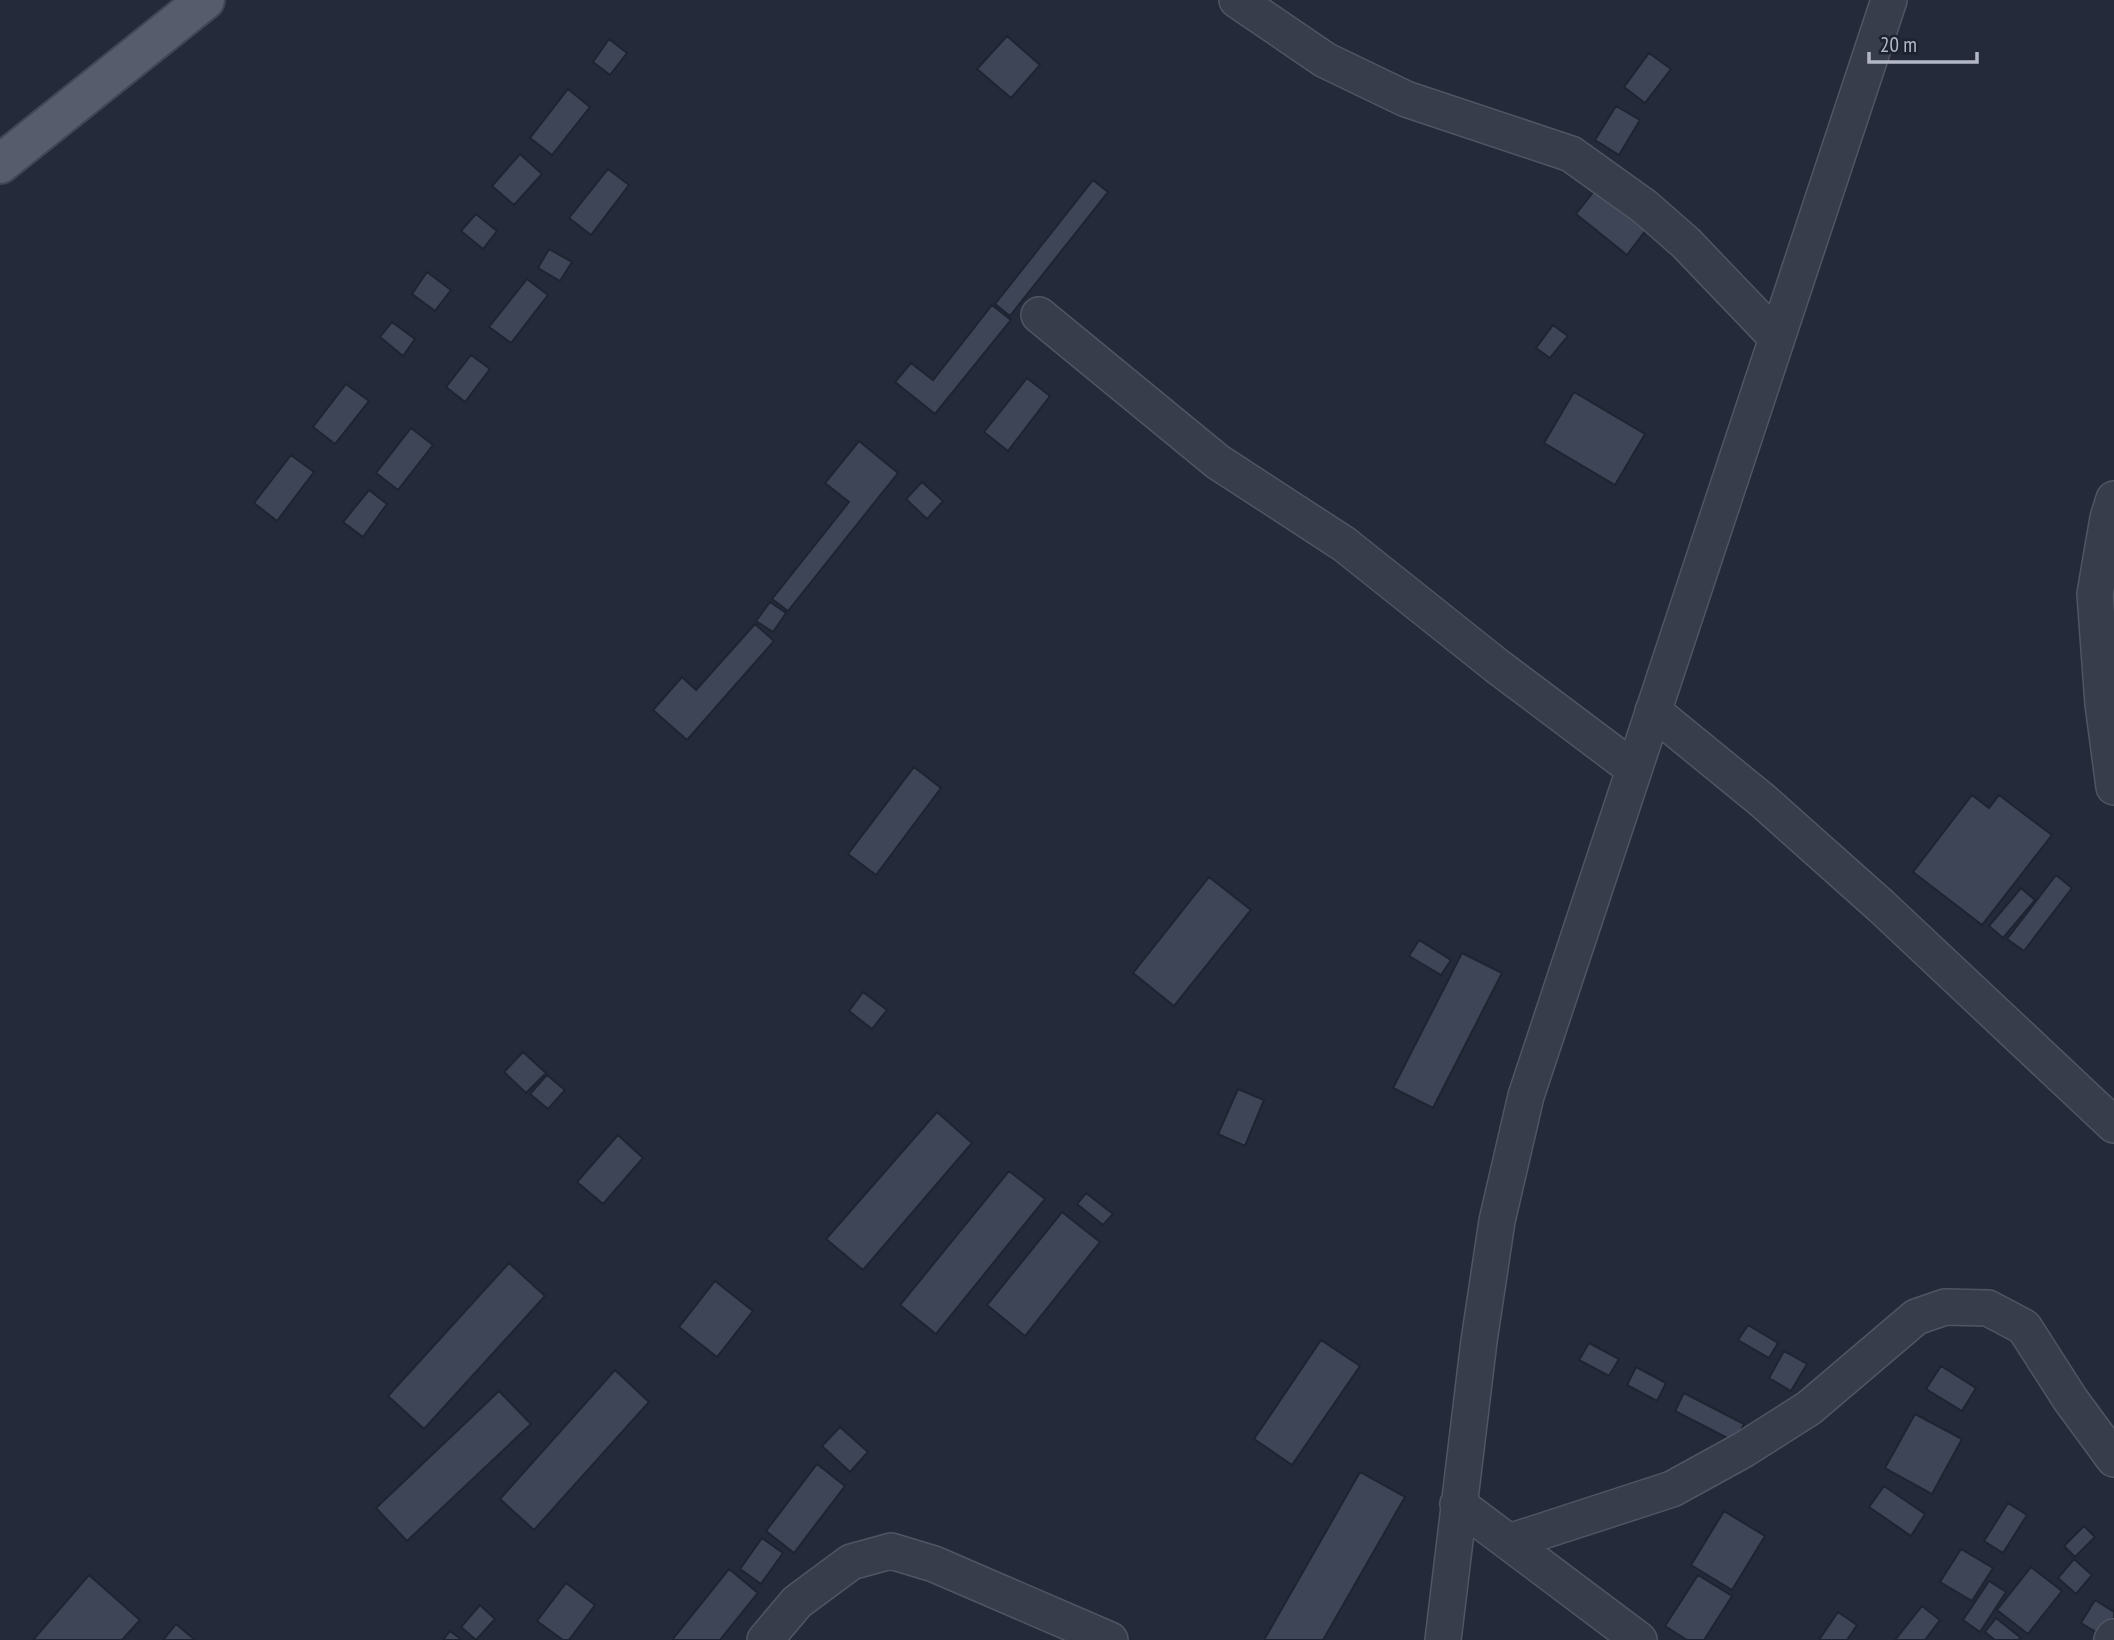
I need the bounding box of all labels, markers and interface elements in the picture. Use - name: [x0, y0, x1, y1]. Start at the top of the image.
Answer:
- scale bar: [1869, 21, 1978, 65]
- text: 20 m: [1880, 31, 1917, 58]

